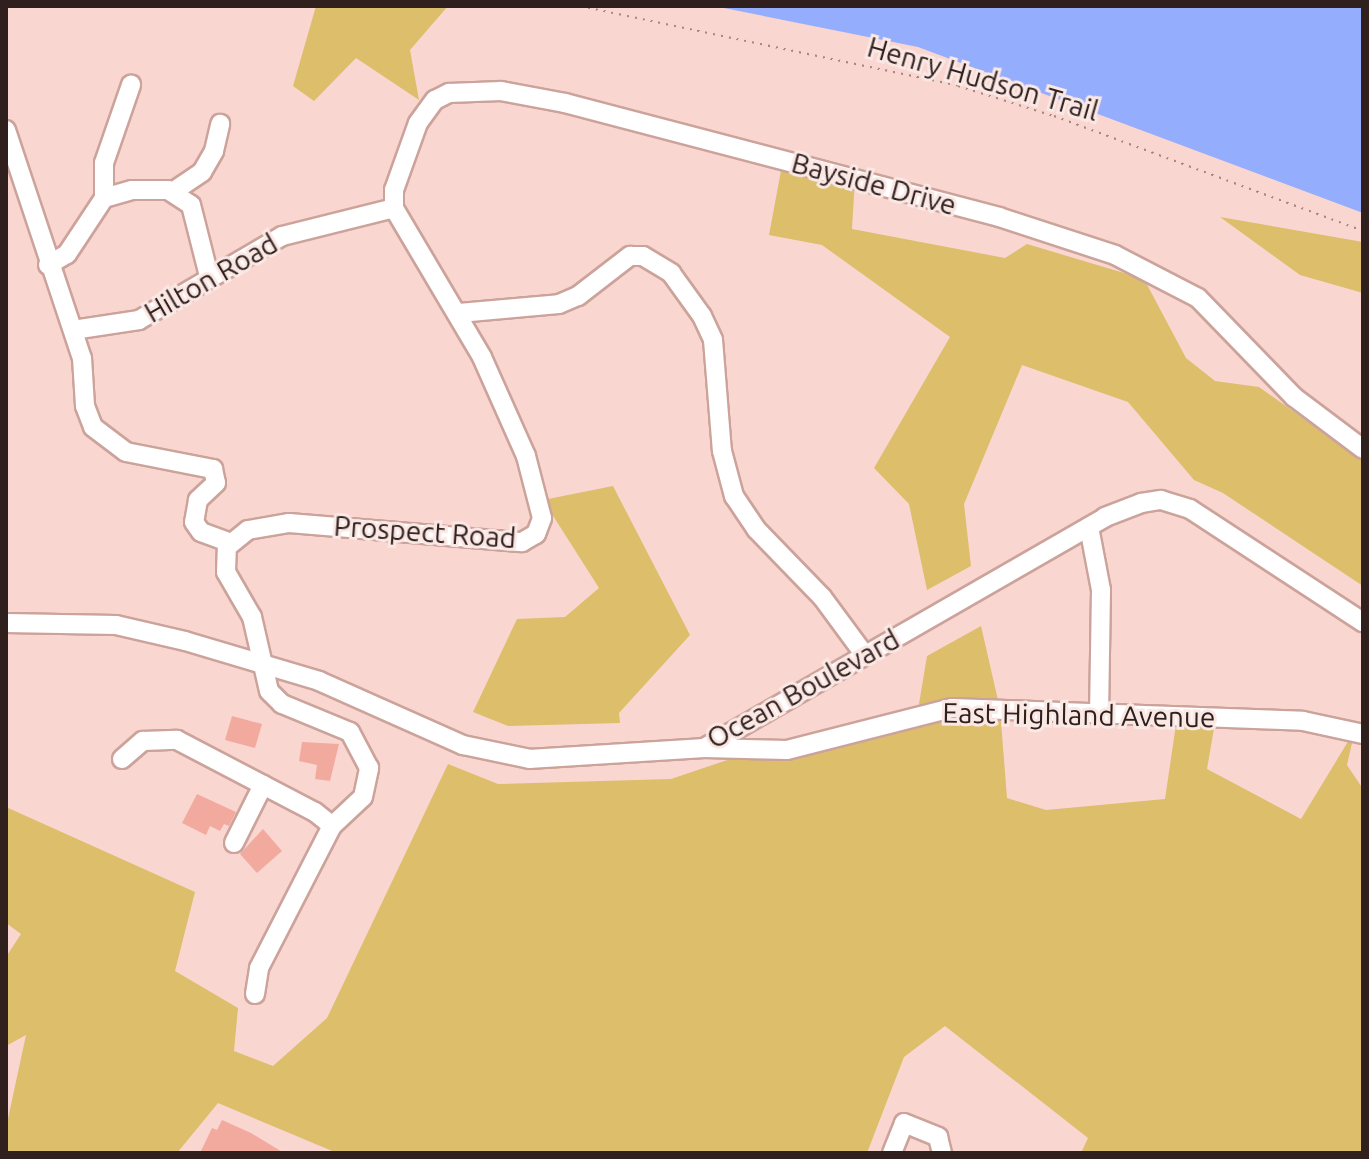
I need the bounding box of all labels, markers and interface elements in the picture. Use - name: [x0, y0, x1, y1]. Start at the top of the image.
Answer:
- street label: Henry Hudson Trail: [864, 30, 1102, 128]
- street label: Bayside Drive: [788, 146, 960, 222]
- street label: Hilton Road: [139, 226, 283, 330]
- street label: Prospect Road: [333, 509, 517, 555]
- street label: Ocean Boulevard: [701, 622, 905, 756]
- street label: East Highland Avenue: [942, 696, 1216, 734]

